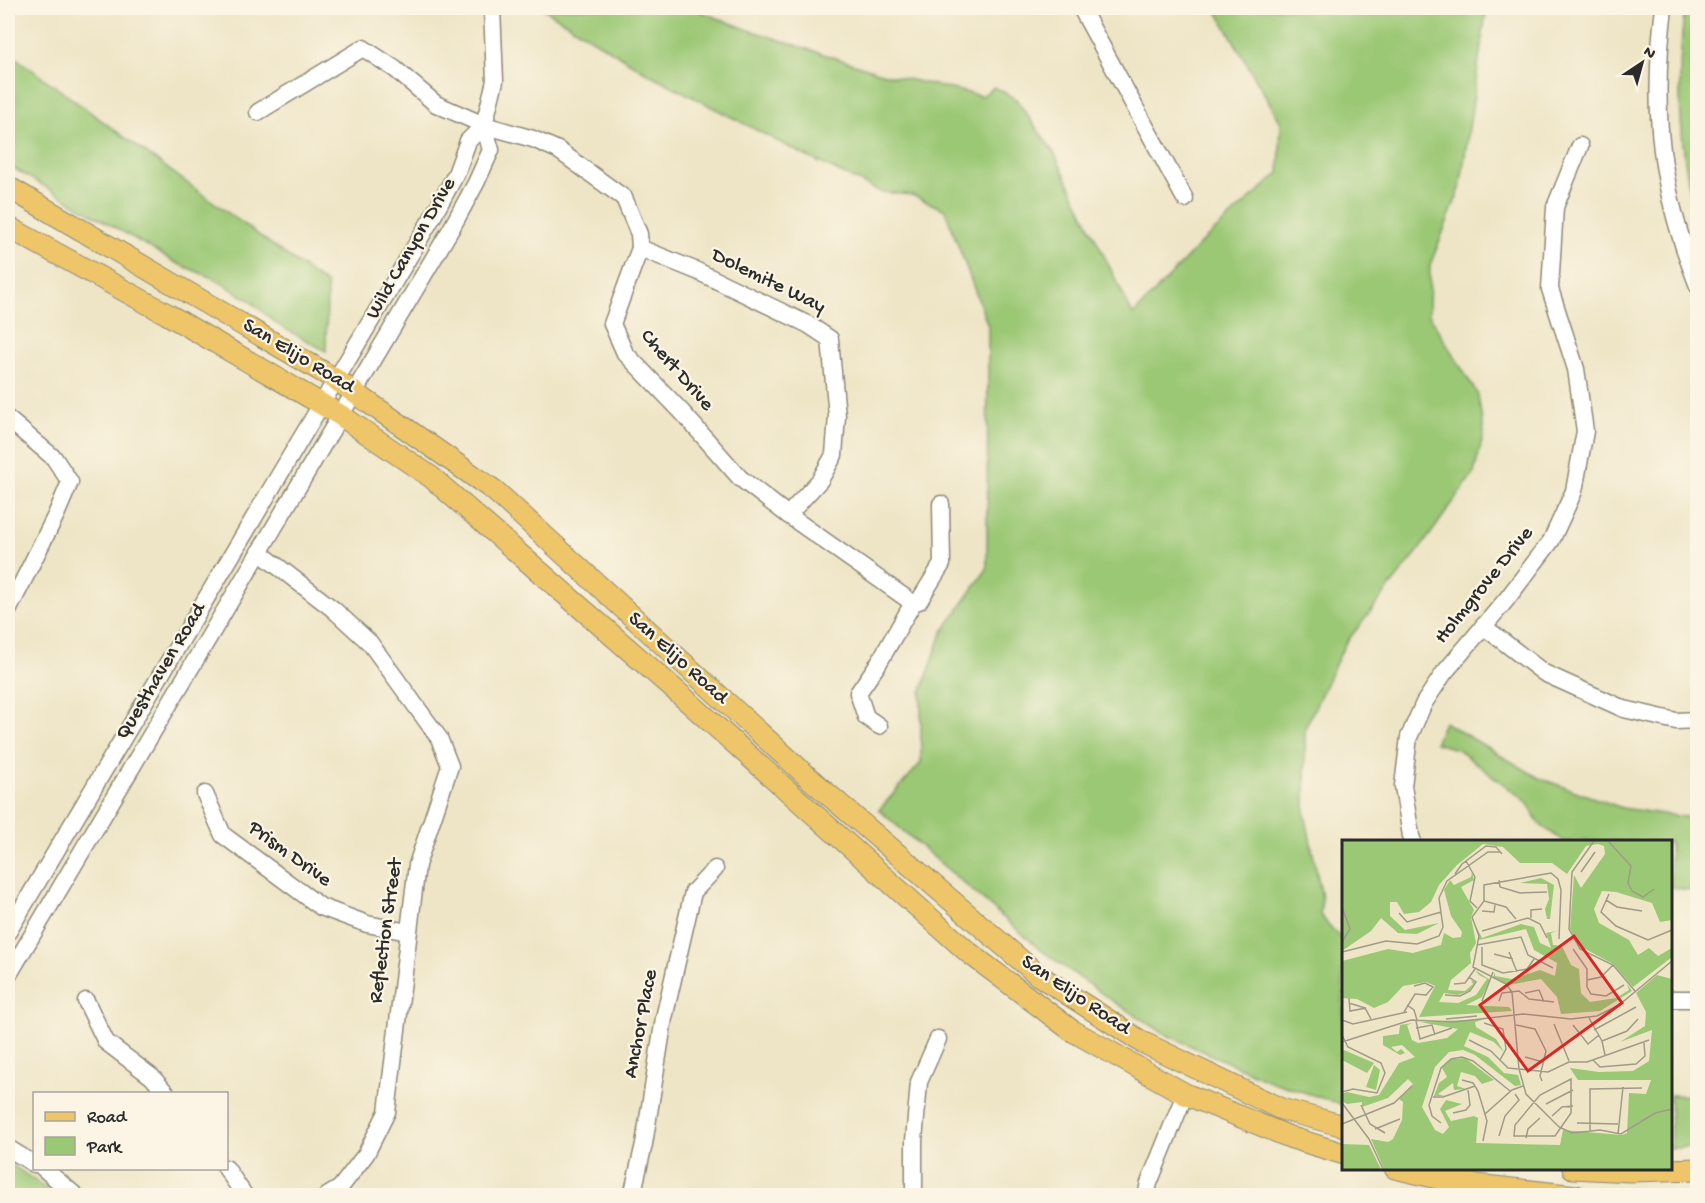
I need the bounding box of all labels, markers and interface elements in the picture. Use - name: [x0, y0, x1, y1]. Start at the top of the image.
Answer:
- north arrow: [1612, 33, 1672, 93]
- text: N: [1639, 43, 1659, 65]
- street label: Wild Canyon Drive: [361, 173, 463, 324]
- street label: Dolemite Way: [705, 243, 829, 320]
- street label: San Elijo Road: [237, 314, 360, 401]
- street label: Chert Drive: [634, 325, 719, 418]
- street label: Holmgrove Drive: [1430, 521, 1541, 650]
- street label: Questhaven Road: [111, 598, 213, 745]
- street label: San Elijo Road: [622, 607, 734, 712]
- street label: Prism Drive: [242, 816, 337, 894]
- inset map: [1342, 840, 1672, 1170]
- street label: Reflection Street: [364, 855, 410, 1005]
- street label: San Elijo Road: [1016, 950, 1136, 1043]
- street label: Anchor Place: [619, 967, 665, 1080]
- legend: [33, 1092, 228, 1170]
- text: Road: [87, 1108, 128, 1129]
- text: Park: [86, 1138, 123, 1159]

